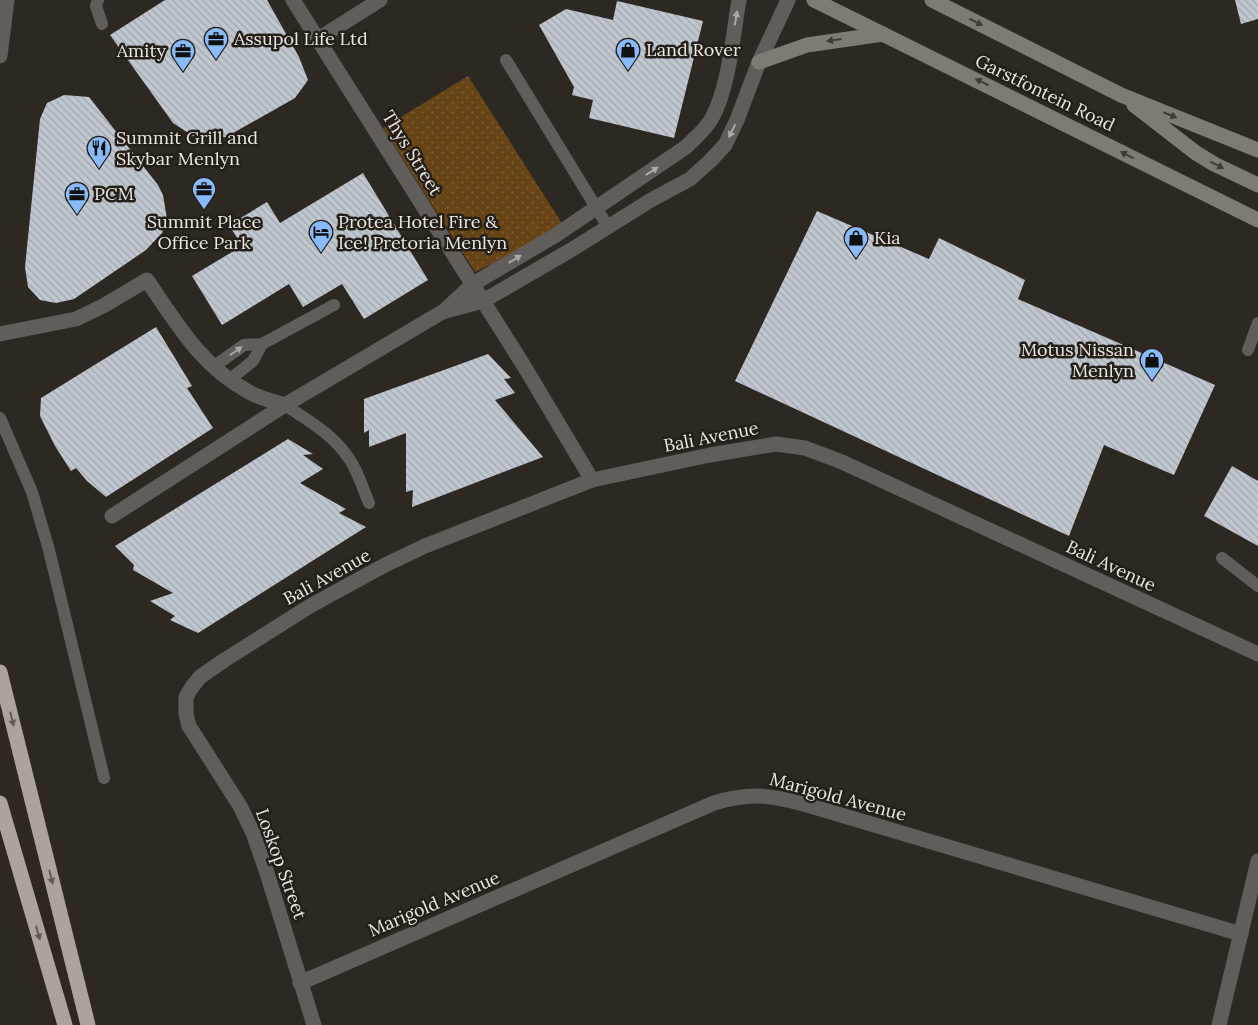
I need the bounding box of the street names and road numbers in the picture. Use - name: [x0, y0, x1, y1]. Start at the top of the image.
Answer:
- street label: Garstfontein Road: [972, 49, 1119, 136]
- street label: Thys Street: [377, 106, 448, 199]
- street label: Bali Avenue: [661, 416, 761, 457]
- street label: Bali Avenue: [1063, 535, 1160, 596]
- street label: Bali Avenue: [279, 543, 375, 610]
- street label: Marigold Avenue: [767, 767, 909, 826]
- street label: Loskop Street: [251, 805, 312, 922]
- street label: Marigold Avenue: [365, 865, 503, 942]

